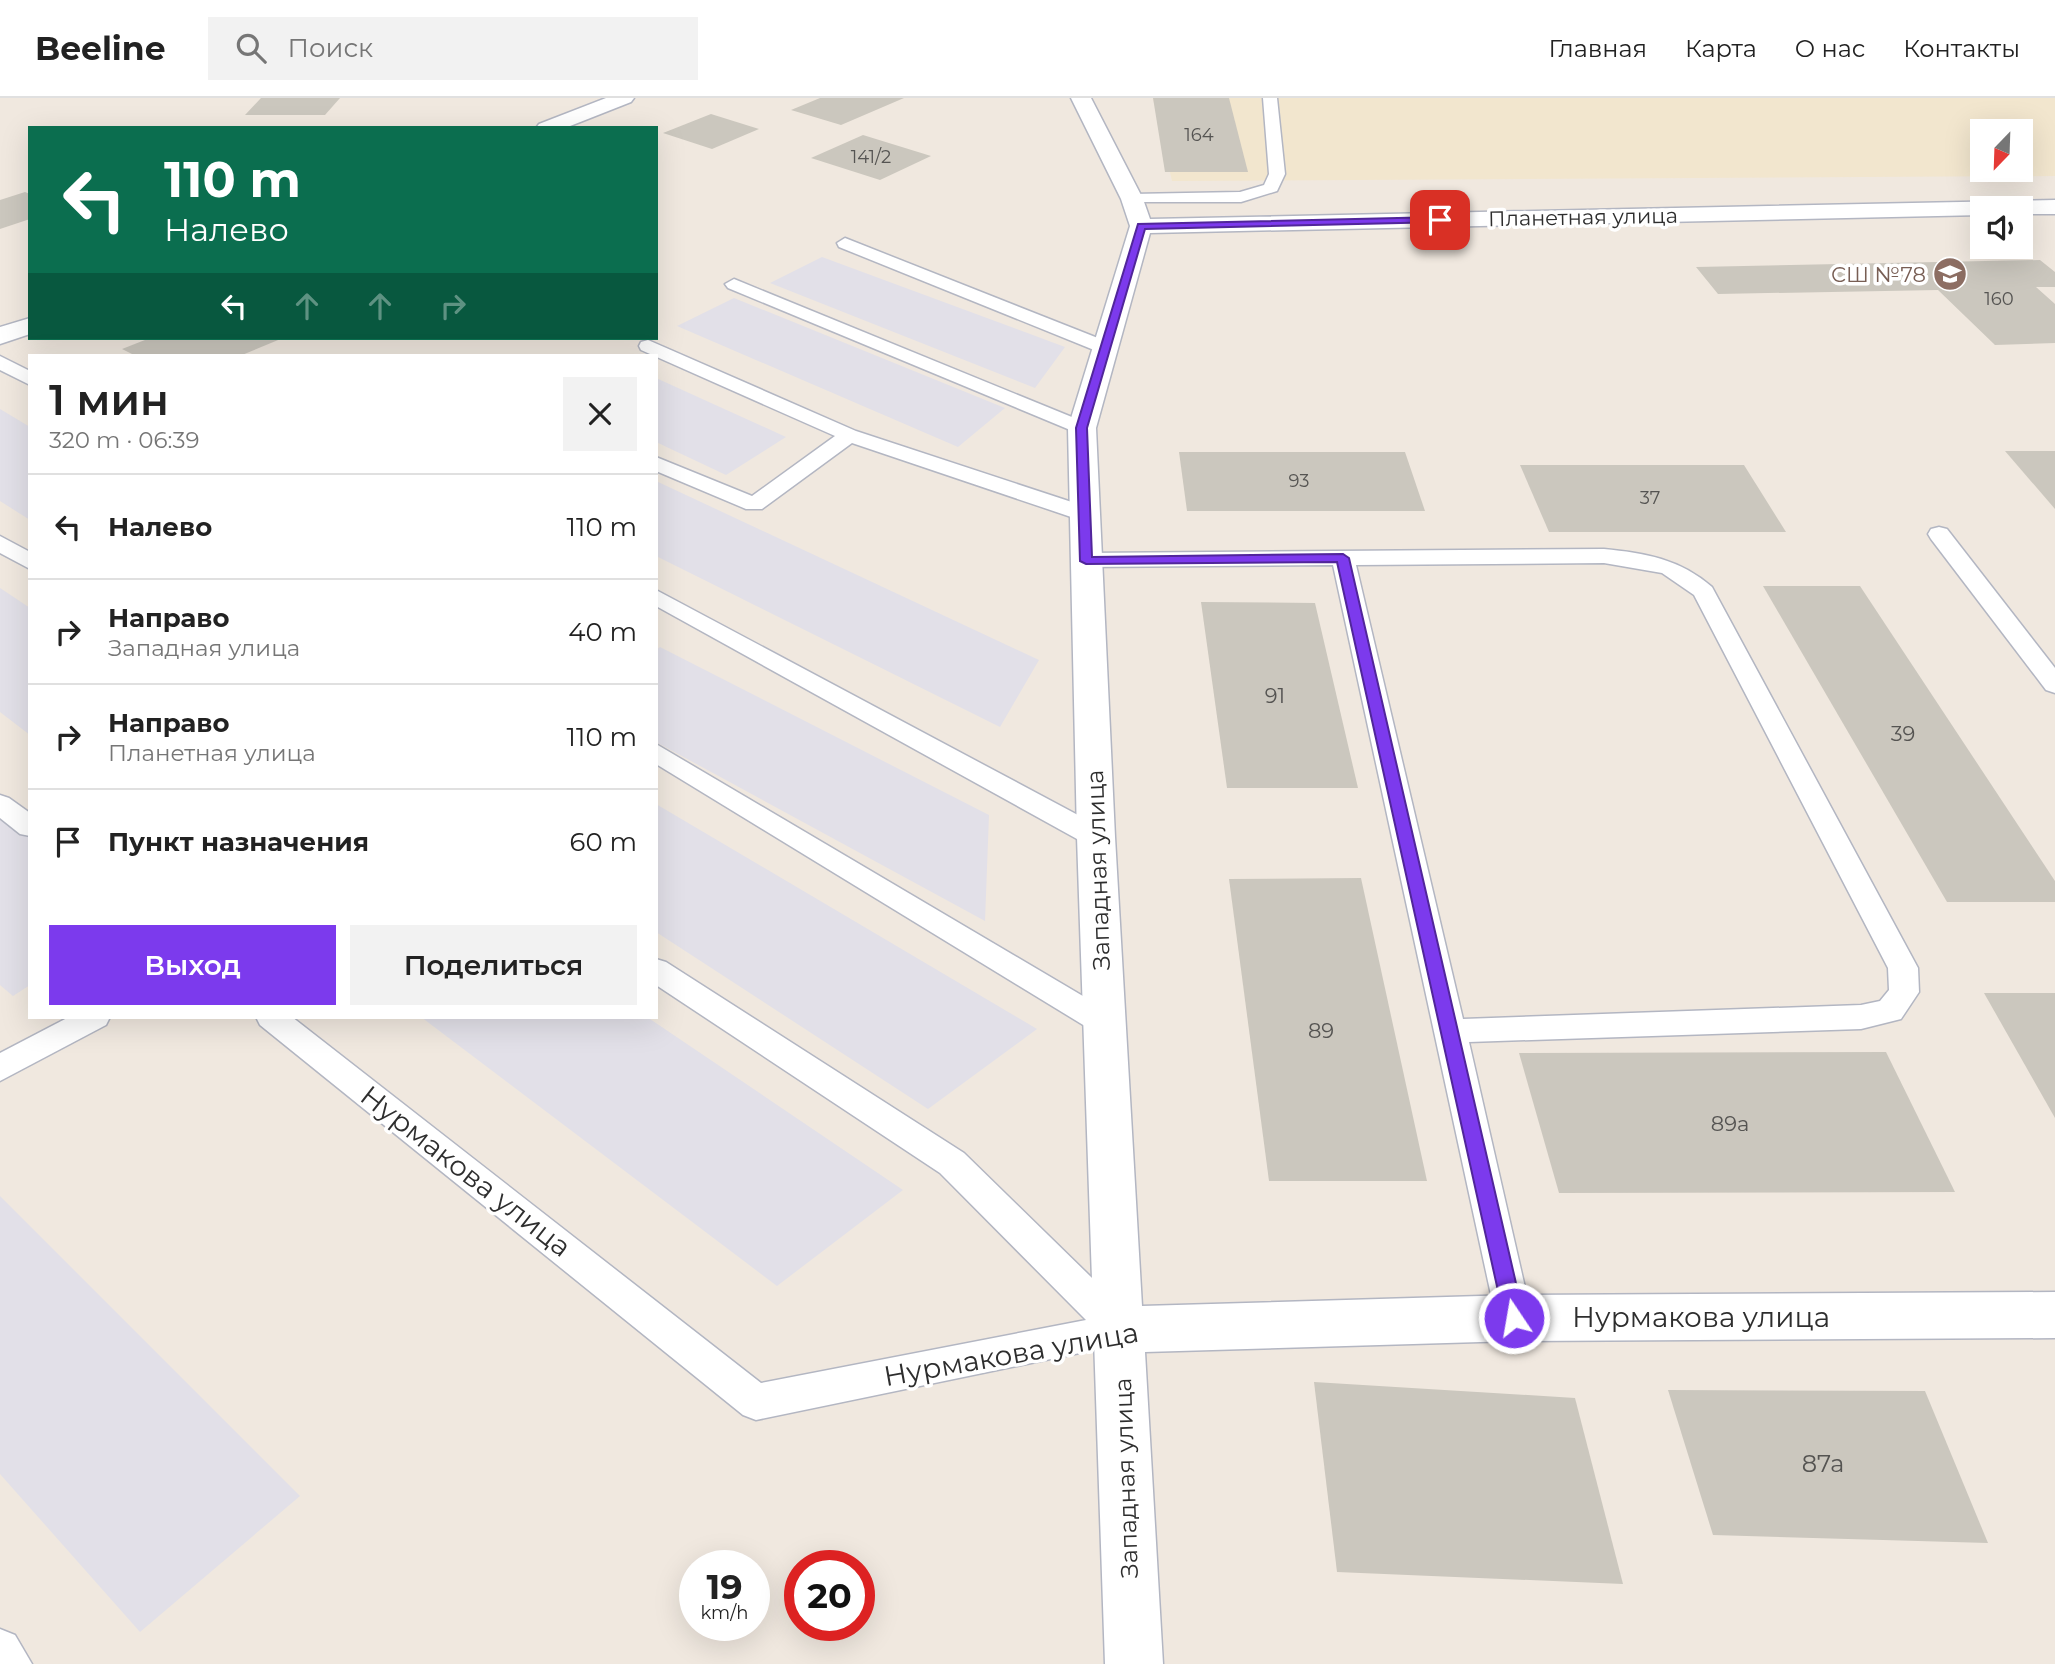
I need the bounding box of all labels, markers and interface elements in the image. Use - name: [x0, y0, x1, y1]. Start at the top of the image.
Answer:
- search box: [208, 17, 698, 80]
- text: Beeline: [35, 28, 166, 68]
- icon: search: [232, 29, 270, 67]
- text: Поиск: [288, 32, 373, 64]
- text: Главная: [1549, 34, 1647, 63]
- text: Карта: [1685, 34, 1757, 63]
- text: О нас: [1795, 34, 1865, 63]
- text: Контакты: [1903, 34, 2020, 63]
- north arrow: [1970, 119, 2034, 182]
- map controls: [1970, 119, 2033, 259]
- house number: 164: [1184, 124, 1214, 146]
- house number: 141/2: [851, 146, 891, 168]
- text: 110 m: [164, 150, 301, 209]
- icon: left: [49, 154, 140, 245]
- pin: [1410, 190, 1470, 250]
- button: sound: [1970, 196, 2033, 259]
- icon: arrive: [1421, 201, 1459, 239]
- street label: Планетная улица: [1488, 203, 1678, 231]
- text: Налево: [164, 210, 289, 249]
- school or university icon: СШ №78: [1931, 255, 1969, 293]
- place label: СШ №78: [1831, 262, 1926, 287]
- icon: left: [215, 287, 253, 325]
- icon: ahead: [288, 287, 326, 325]
- icon: ahead: [361, 287, 399, 325]
- icon: right: [434, 287, 472, 325]
- house number: 160: [1984, 288, 2014, 310]
- text: 1 мин: [49, 374, 169, 426]
- button: close: [563, 377, 637, 451]
- text: 320 m · 06:39: [49, 426, 199, 454]
- house number: 93: [1289, 470, 1309, 492]
- house number: 37: [1640, 487, 1660, 509]
- icon: left: [49, 508, 87, 546]
- text: Налево: [108, 511, 212, 543]
- text: 110 m: [567, 511, 637, 543]
- text: Направо: [108, 602, 229, 634]
- icon: right: [49, 613, 87, 651]
- text: 40 m: [568, 616, 637, 648]
- text: Западная улица: [108, 634, 300, 662]
- house number: 91: [1265, 683, 1285, 708]
- text: Направо: [108, 707, 229, 739]
- icon: right: [49, 718, 87, 756]
- text: 110 m: [567, 721, 637, 753]
- house number: 39: [1891, 721, 1915, 746]
- text: Планетная улица: [108, 739, 316, 767]
- street label: Западная улица: [1080, 769, 1116, 971]
- icon: arrive: [49, 823, 87, 861]
- text: Пункт назначения: [108, 826, 369, 858]
- text: 60 m: [570, 826, 637, 858]
- button: Выход: [49, 925, 336, 1005]
- button: Поделиться: [350, 925, 637, 1005]
- house number: 89: [1308, 1018, 1334, 1043]
- street label: Нурмакова улица: [354, 1078, 578, 1264]
- house number: 89а: [1711, 1111, 1749, 1136]
- position arrow: [1477, 1281, 1551, 1355]
- street label: Нурмакова улица: [1572, 1300, 1830, 1334]
- street label: Нурмакова улица: [881, 1315, 1141, 1393]
- street label: Западная улица: [1108, 1377, 1144, 1579]
- house number: 87а: [1802, 1449, 1844, 1478]
- speed limit sign: 20: [784, 1550, 875, 1641]
- text: 19: [706, 1565, 743, 1608]
- text: km/h: [700, 1602, 749, 1624]

